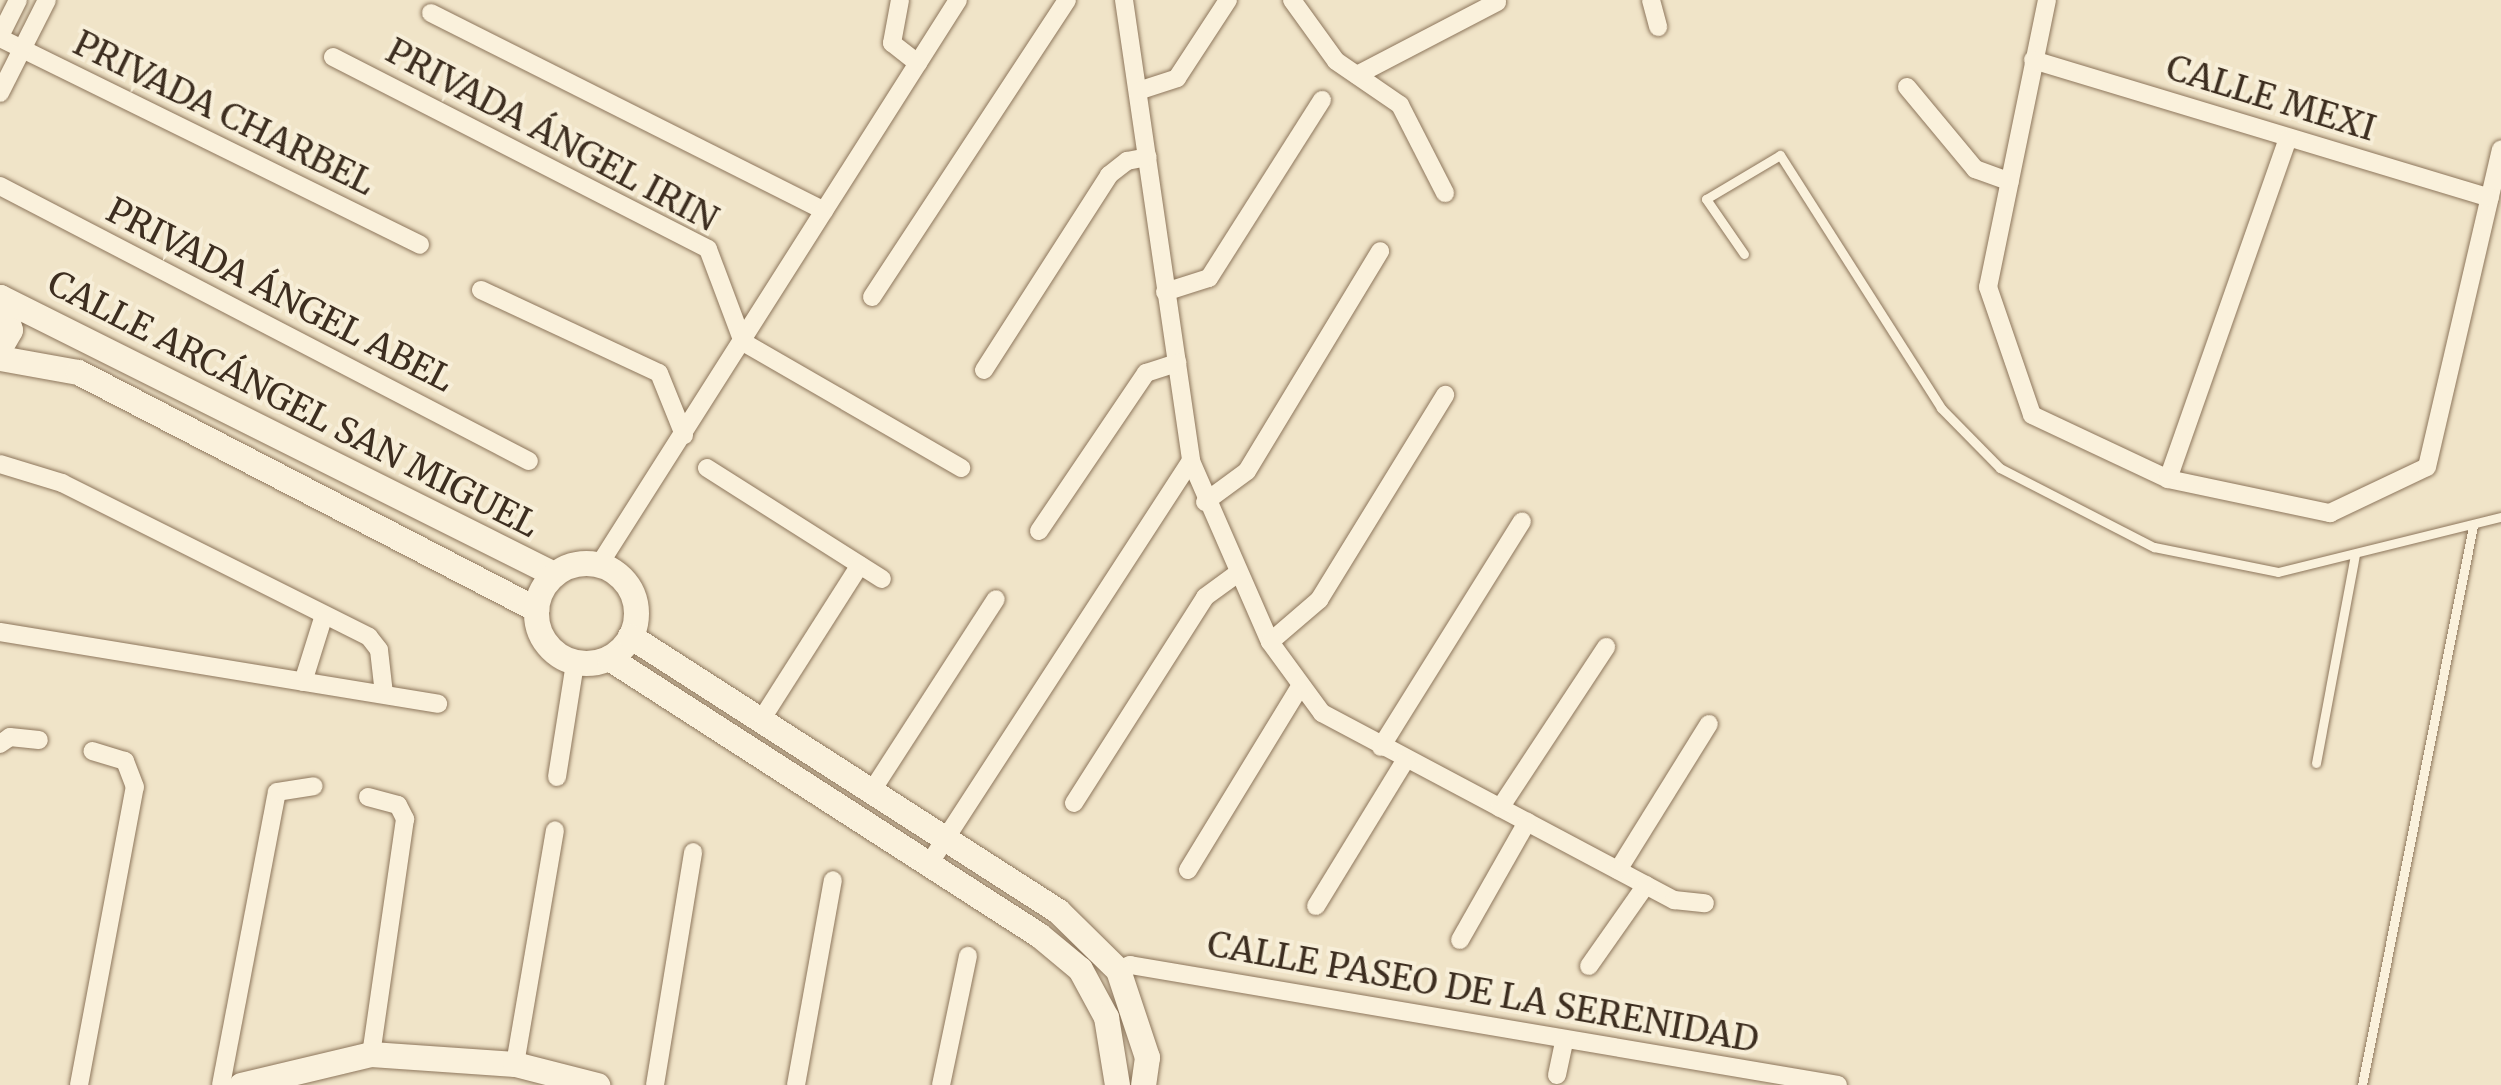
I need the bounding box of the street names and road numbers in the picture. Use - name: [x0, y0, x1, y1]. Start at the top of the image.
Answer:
- street label: PRIVADA CHARBEL: [67, 22, 381, 204]
- street label: PRIVADA ÁNGEL IRIN: [379, 30, 725, 240]
- street label: CALLE MEXI: [2161, 46, 2381, 150]
- street label: PRIVADA ÁNGEL ABEL: [100, 189, 460, 401]
- street label: CALLE ARCÁNGEL SAN MIGUEL: [41, 262, 545, 546]
- street label: CALLE PASEO DE LA SERENIDAD: [1204, 923, 1762, 1061]

